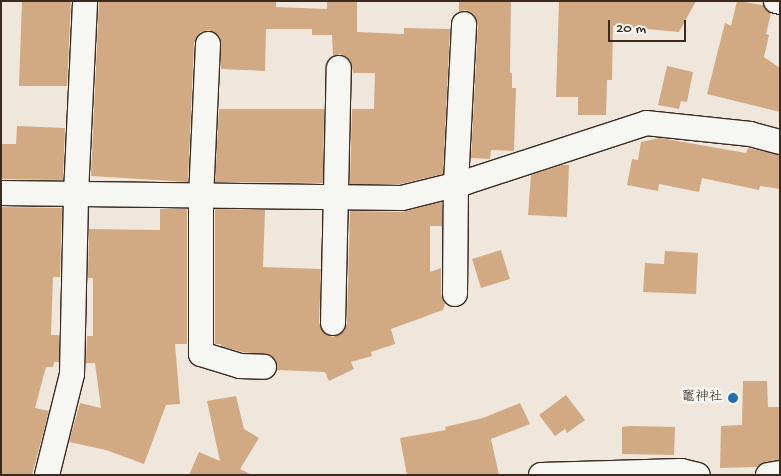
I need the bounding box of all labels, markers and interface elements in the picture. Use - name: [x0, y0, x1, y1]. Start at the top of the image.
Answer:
- scale bar: [611, 10, 688, 42]
- text: 20 m: [616, 20, 646, 38]
- place label: 竈神社: [681, 390, 723, 406]
- marker: 竈神社: [727, 392, 739, 404]

